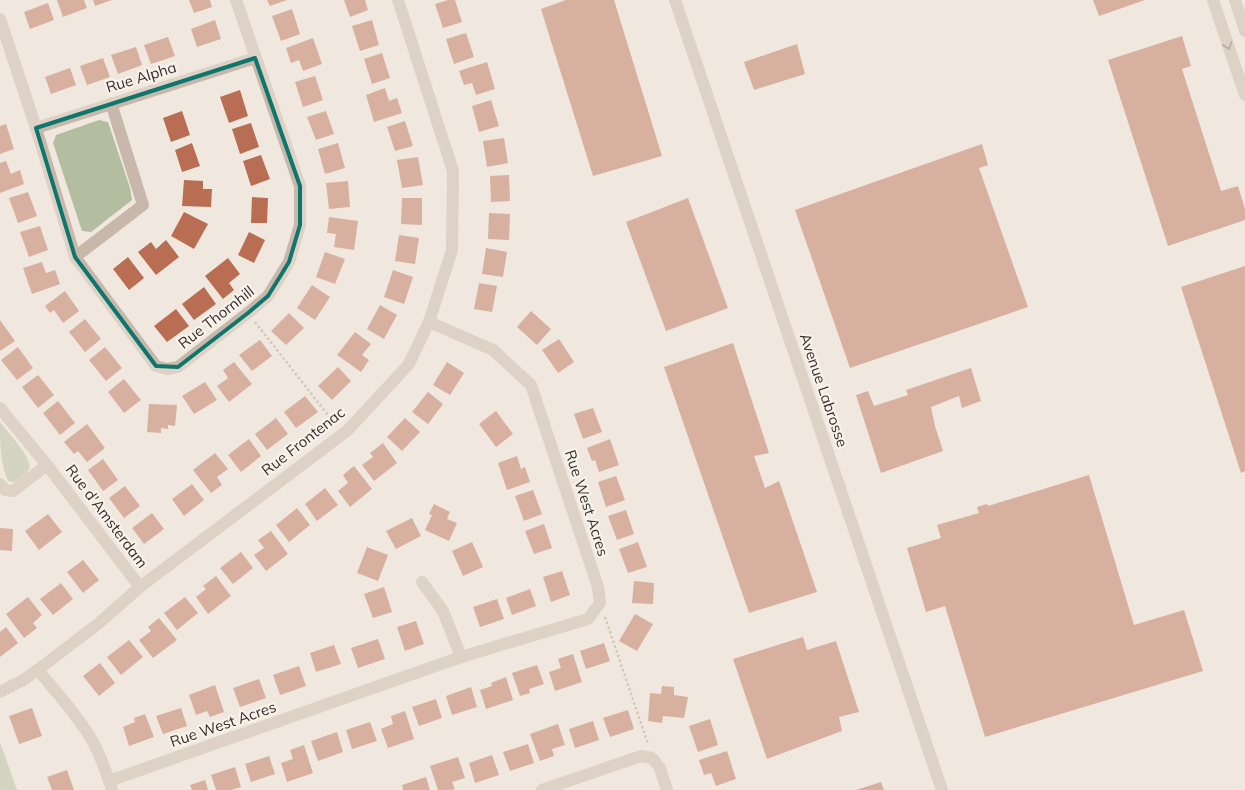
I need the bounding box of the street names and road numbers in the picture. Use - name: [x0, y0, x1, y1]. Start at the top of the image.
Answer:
- street label: Rue Alpha: [104, 57, 178, 97]
- street label: Rue Thornhill: [174, 281, 258, 353]
- street label: Avenue Labrosse: [796, 331, 852, 449]
- street label: Rue Frontenac: [257, 403, 349, 479]
- street label: Rue West Acres: [561, 447, 613, 559]
- street label: Rue d'Amsterdam: [62, 460, 152, 572]
- street label: Rue West Acres: [167, 697, 279, 751]

